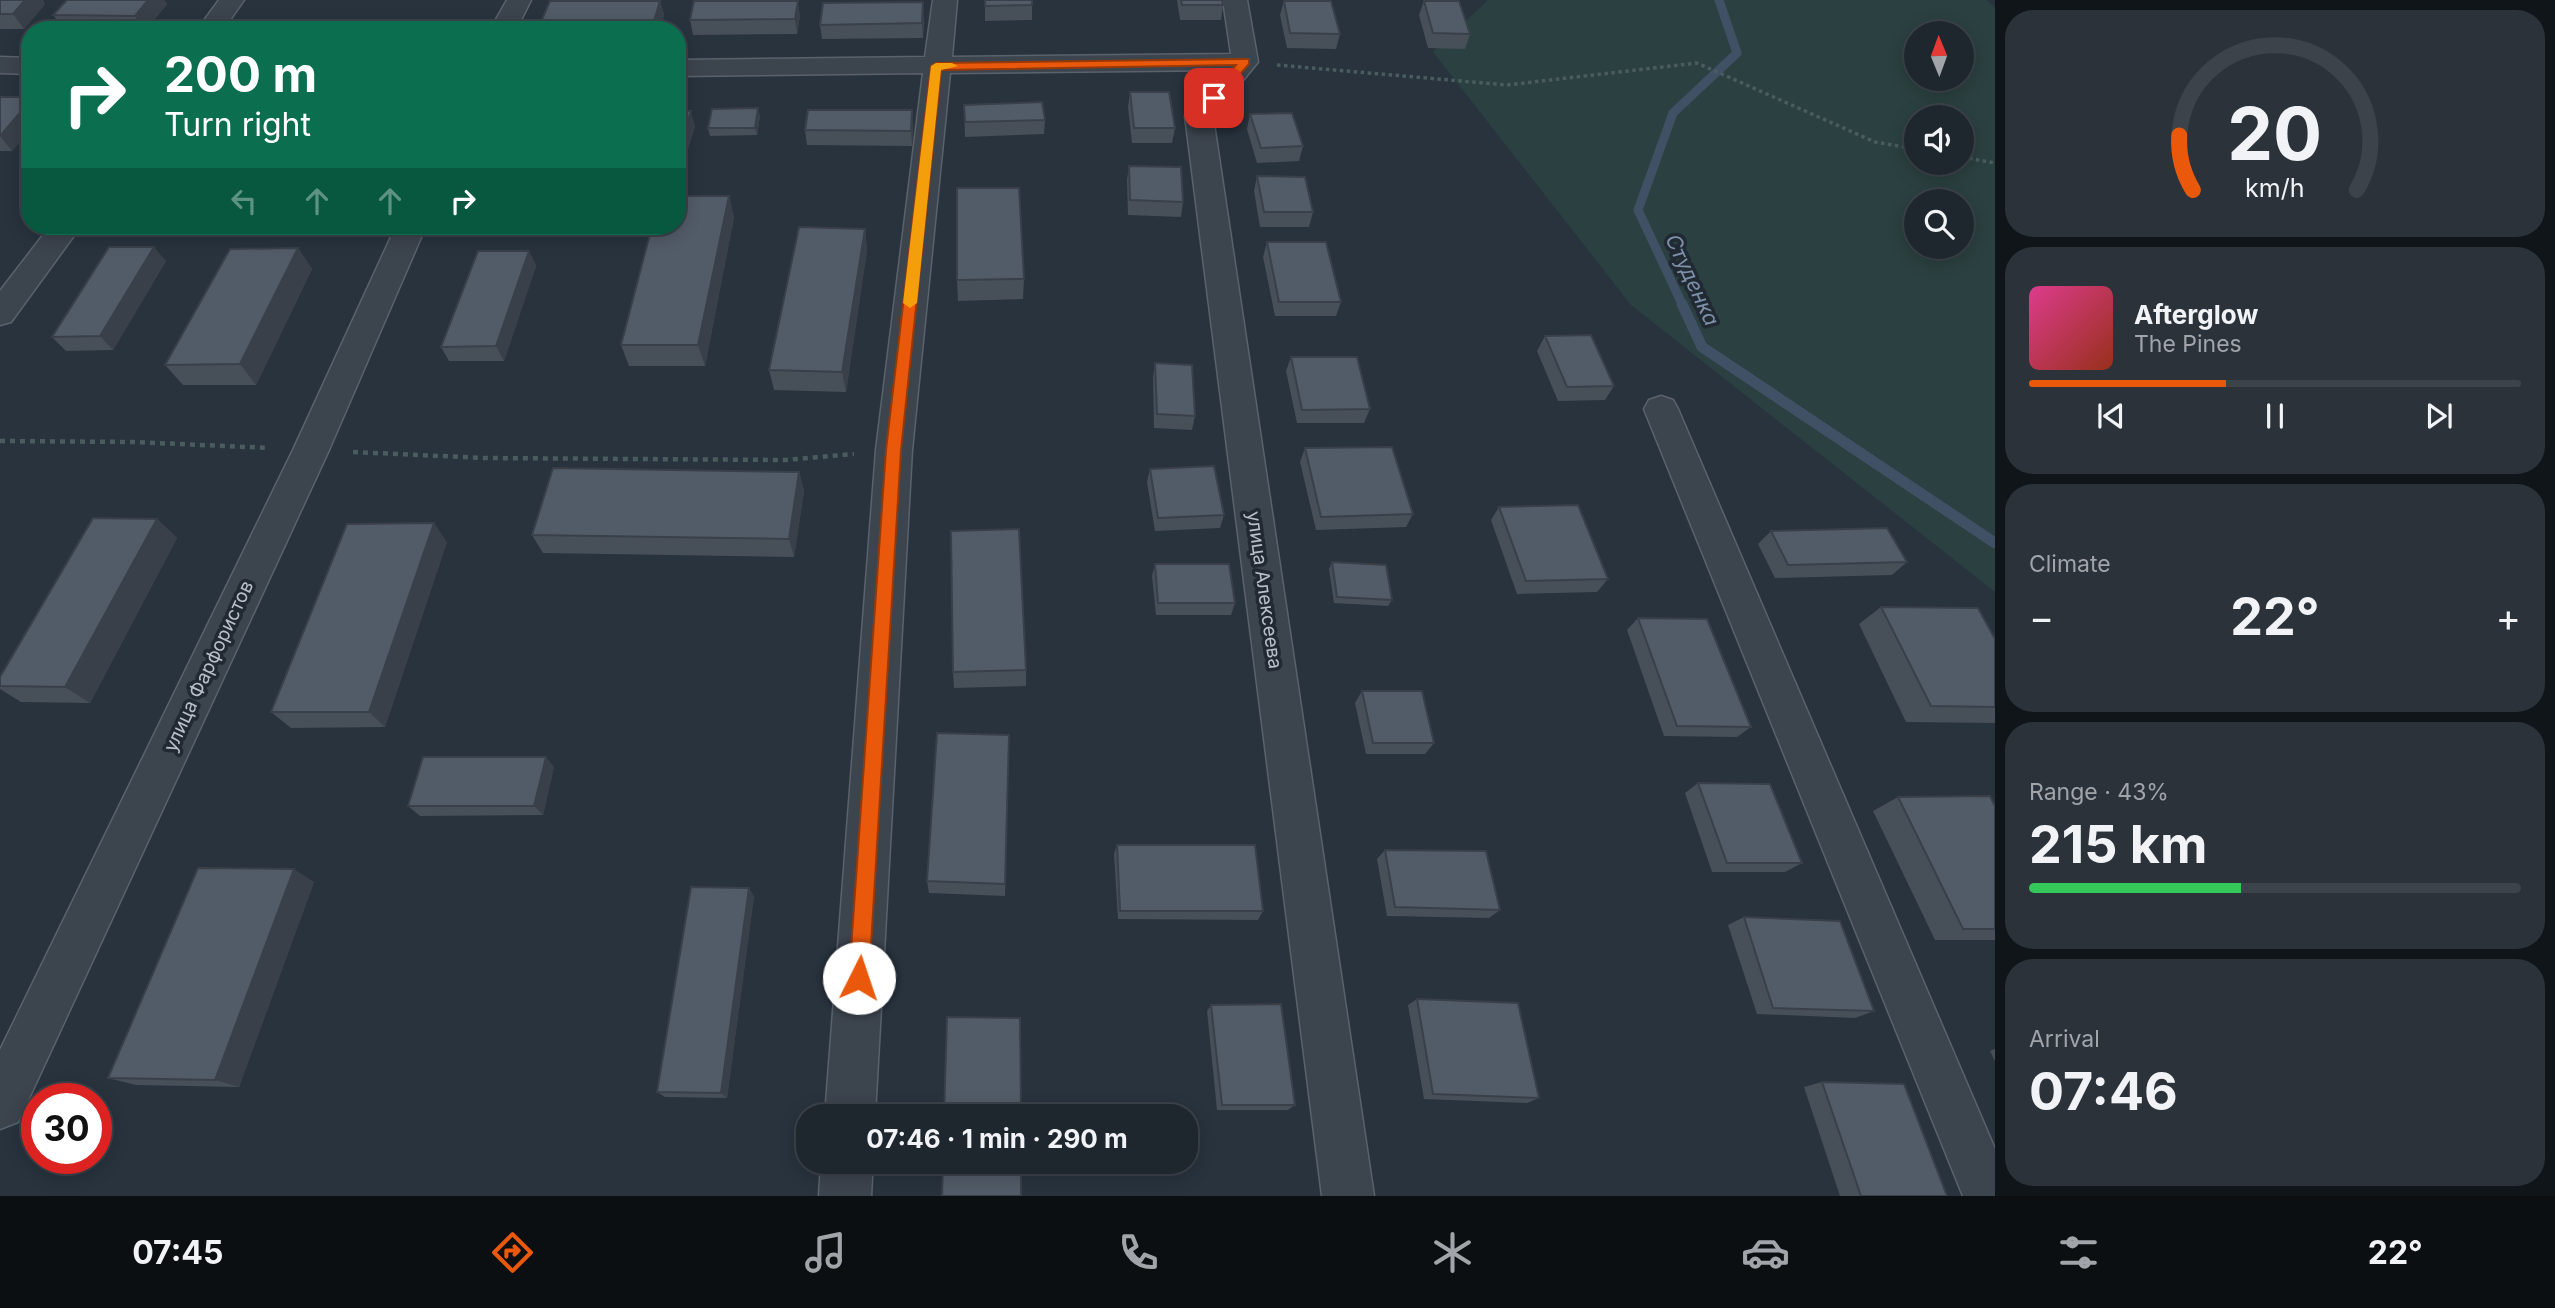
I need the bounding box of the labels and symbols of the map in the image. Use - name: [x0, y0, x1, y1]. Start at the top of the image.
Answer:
- north arrow: [1904, 21, 1974, 91]
- pin: [1184, 68, 1244, 128]
- water label: Студенка: [1660, 230, 1725, 330]
- street label: улица Алексеева: [1242, 510, 1287, 670]
- street label: улица Фарфористов: [159, 577, 258, 755]
- position arrow: [822, 941, 896, 1015]
- speed limit sign: 30: [21, 1083, 112, 1174]

